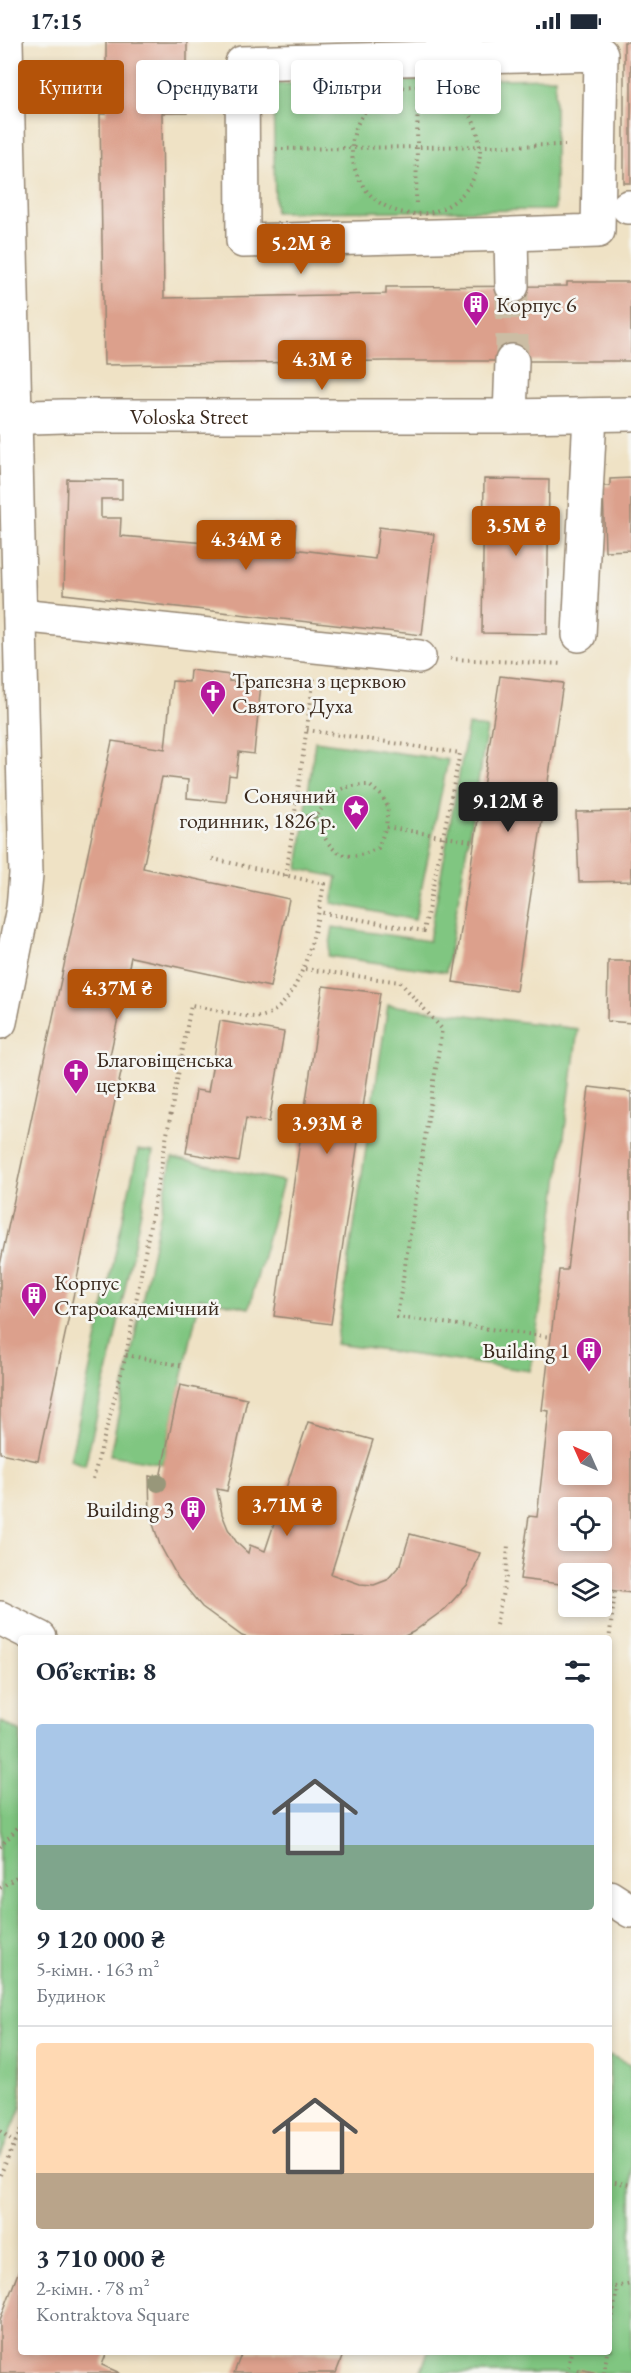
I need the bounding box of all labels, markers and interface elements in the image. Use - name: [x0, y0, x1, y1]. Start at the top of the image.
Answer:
- text: 17:15: [30, 7, 83, 36]
- chip: Купити: [18, 60, 124, 114]
- chip: Орендувати: [136, 60, 279, 114]
- chip: Фільтри: [291, 60, 403, 114]
- chip: Нове: [415, 60, 501, 114]
- pin: 5.2M ₴: [252, 224, 350, 275]
- text: 5.2M ₴: [271, 230, 331, 256]
- building icon: Корпус 6: [461, 289, 491, 327]
- place label: Корпус 6: [496, 290, 577, 319]
- pin: 4.3M ₴: [273, 340, 371, 391]
- text: 4.3M ₴: [292, 346, 352, 372]
- street label: Voloska Street: [130, 402, 248, 431]
- pin: 3.5M ₴: [467, 506, 565, 557]
- text: 3.5M ₴: [486, 512, 546, 538]
- pin: 4.34M ₴: [191, 520, 301, 571]
- text: 4.34M ₴: [211, 526, 281, 552]
- place label: Трапезна з церквою Святого Духа: [232, 666, 406, 720]
- church icon: Трапезна з церквою Святого Духа: [198, 678, 228, 716]
- place label: Сонячний годинник, 1826 р.: [179, 781, 336, 835]
- pin: 9.12M ₴: [453, 782, 563, 833]
- text: 9.12M ₴: [473, 788, 543, 814]
- place icon: Сонячний годинник, 1826 р.: [341, 793, 371, 831]
- pin: 4.37M ₴: [62, 969, 172, 1020]
- text: 4.37M ₴: [82, 975, 152, 1001]
- place label: Благовіщенська церква: [96, 1045, 233, 1099]
- church icon: Благовіщенська церква: [61, 1057, 91, 1095]
- pin: 3.93M ₴: [272, 1104, 382, 1155]
- text: 3.93M ₴: [292, 1110, 362, 1136]
- place label: Корпус Староакадемічний: [54, 1268, 220, 1322]
- building icon: Корпус Староакадемічний: [19, 1280, 49, 1318]
- building icon: Building 1: [574, 1335, 604, 1373]
- place label: Building 1: [482, 1336, 570, 1365]
- north arrow: [558, 1431, 612, 1485]
- map controls: [558, 1431, 612, 1617]
- pin: 3.71M ₴: [232, 1486, 342, 1537]
- text: 3.71M ₴: [252, 1492, 322, 1518]
- building icon: Building 3: [178, 1494, 208, 1532]
- place label: Building 3: [86, 1495, 174, 1524]
- button: locate: [558, 1497, 612, 1551]
- button: layers: [558, 1563, 612, 1617]
- text: Об’єктів: 8: [36, 1654, 156, 1688]
- icon: filters: [561, 1655, 594, 1688]
- icon: home: [261, 1763, 369, 1871]
- text: 9 120 000 ₴: [36, 1922, 165, 1956]
- text: 5-кімн. · 163 m²: [36, 1956, 159, 1982]
- text: Будинок: [36, 1982, 106, 2008]
- icon: home: [261, 2082, 369, 2190]
- text: 3 710 000 ₴: [36, 2241, 165, 2275]
- text: 2-кімн. · 78 m²: [36, 2275, 150, 2301]
- text: Kontraktova Square: [36, 2301, 189, 2327]

